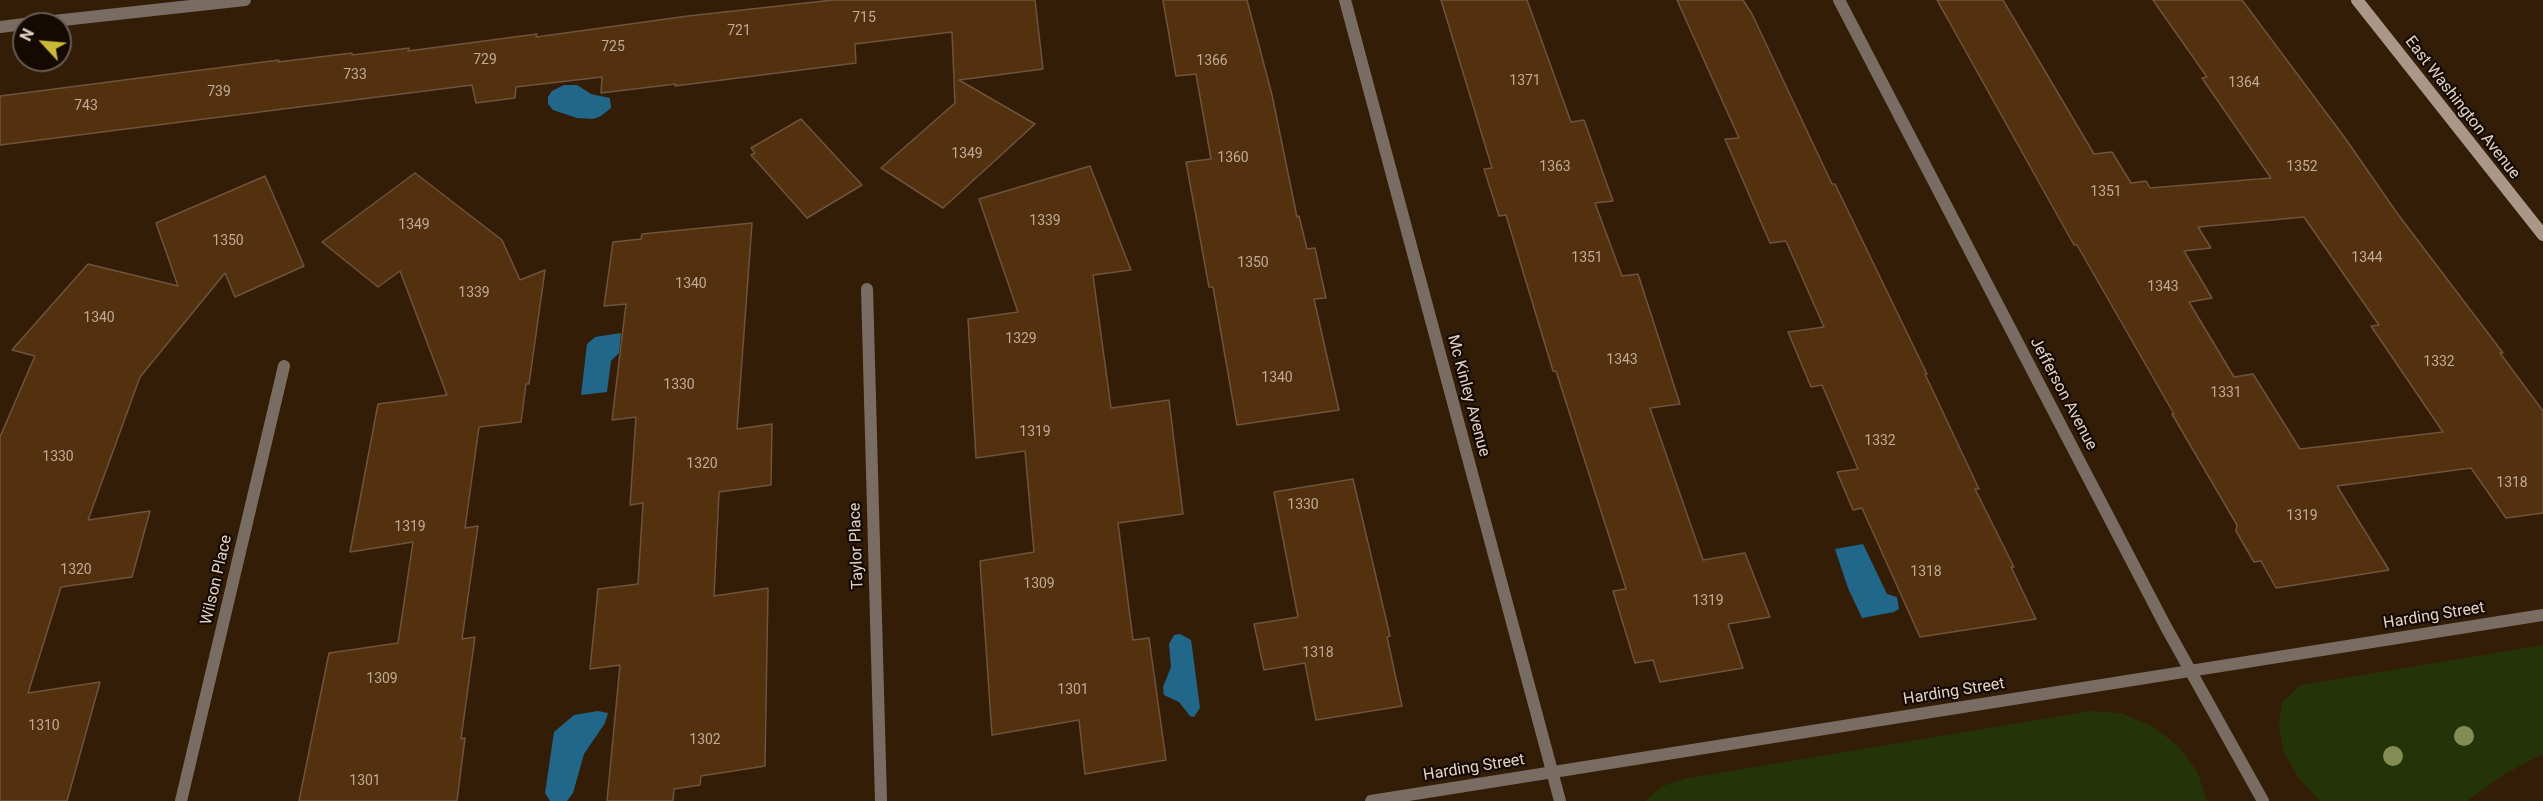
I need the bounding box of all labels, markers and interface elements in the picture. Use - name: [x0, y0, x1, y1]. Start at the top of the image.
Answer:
- house number: 715: [852, 10, 876, 26]
- north arrow: [12, 12, 72, 72]
- house number: 721: [727, 23, 751, 39]
- text: N: [16, 26, 38, 44]
- street label: East Washington Avenue: [2400, 33, 2524, 183]
- house number: 725: [601, 39, 625, 55]
- house number: 729: [473, 52, 497, 68]
- house number: 1366: [1196, 53, 1228, 69]
- house number: 733: [343, 67, 367, 83]
- house number: 1371: [1509, 73, 1541, 89]
- house number: 1364: [2228, 75, 2260, 91]
- house number: 739: [207, 84, 231, 100]
- house number: 743: [74, 98, 98, 114]
- house number: 1349: [951, 146, 983, 162]
- house number: 1360: [1217, 150, 1249, 166]
- house number: 1363: [1539, 159, 1571, 175]
- house number: 1352: [2286, 159, 2318, 175]
- house number: 1351: [2090, 184, 2122, 200]
- house number: 1339: [1029, 213, 1061, 229]
- house number: 1349: [398, 217, 430, 233]
- house number: 1350: [212, 233, 244, 249]
- house number: 1351: [1571, 250, 1603, 266]
- house number: 1344: [2351, 250, 2383, 266]
- house number: 1350: [1237, 255, 1269, 271]
- house number: 1340: [675, 276, 707, 292]
- house number: 1343: [2147, 279, 2179, 295]
- house number: 1339: [458, 285, 490, 301]
- house number: 1340: [83, 310, 115, 326]
- house number: 1329: [1005, 331, 1037, 347]
- street label: Mc Kinley Avenue: [1443, 333, 1493, 459]
- street label: Jefferson Avenue: [2025, 334, 2101, 454]
- house number: 1343: [1606, 352, 1638, 368]
- house number: 1332: [2423, 354, 2455, 370]
- house number: 1340: [1261, 370, 1293, 386]
- house number: 1330: [663, 377, 695, 393]
- house number: 1331: [2210, 385, 2242, 401]
- house number: 1319: [1019, 424, 1051, 440]
- house number: 1332: [1864, 433, 1896, 449]
- house number: 1330: [42, 449, 74, 465]
- house number: 1320: [686, 456, 718, 472]
- house number: 1318: [2496, 475, 2528, 491]
- house number: 1330: [1287, 497, 1319, 513]
- street label: Taylor Place: [846, 502, 868, 590]
- house number: 1319: [2286, 508, 2318, 524]
- house number: 1319: [394, 519, 426, 535]
- street label: Wilson Place: [197, 533, 237, 627]
- house number: 1320: [60, 562, 92, 578]
- house number: 1318: [1910, 564, 1942, 580]
- house number: 1309: [1023, 576, 1055, 592]
- house number: 1319: [1692, 593, 1724, 609]
- street label: Harding Street: [2382, 599, 2486, 633]
- house number: 1318: [1302, 645, 1334, 661]
- house number: 1309: [366, 671, 398, 687]
- street label: Harding Street: [1902, 675, 2006, 709]
- house number: 1301: [1057, 682, 1089, 698]
- house number: 1310: [28, 718, 60, 734]
- house number: 1302: [689, 732, 721, 748]
- street label: Harding Street: [1422, 751, 1526, 785]
- house number: 1301: [349, 773, 381, 789]

